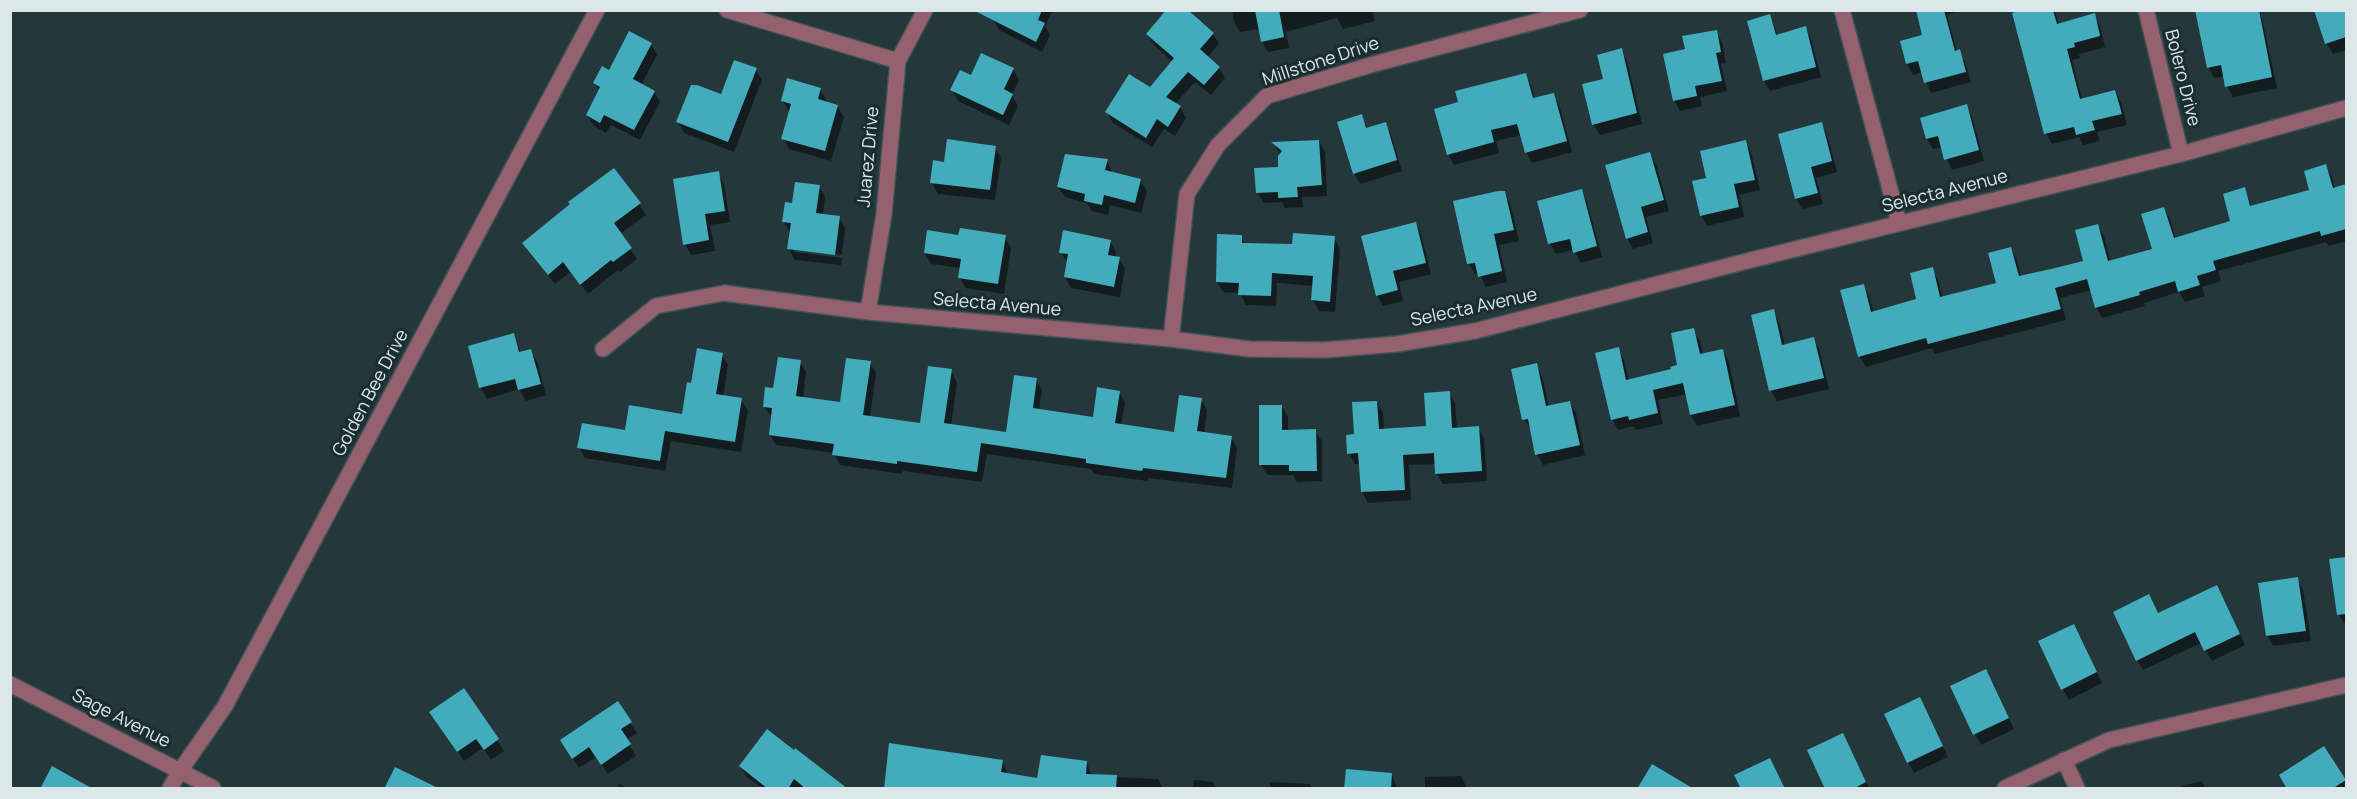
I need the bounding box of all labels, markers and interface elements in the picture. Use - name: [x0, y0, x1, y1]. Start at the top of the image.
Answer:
- street label: Bolero Drive: [2160, 27, 2204, 129]
- street label: Millstone Drive: [1260, 33, 1382, 91]
- street label: Juarez Drive: [854, 106, 884, 208]
- street label: Selecta Avenue: [1880, 166, 2010, 218]
- street label: Selecta Avenue: [1409, 284, 1539, 332]
- street label: Selecta Avenue: [932, 289, 1062, 321]
- street label: Golden Bee Drive: [328, 326, 414, 460]
- street label: Sage Avenue: [68, 685, 174, 753]

